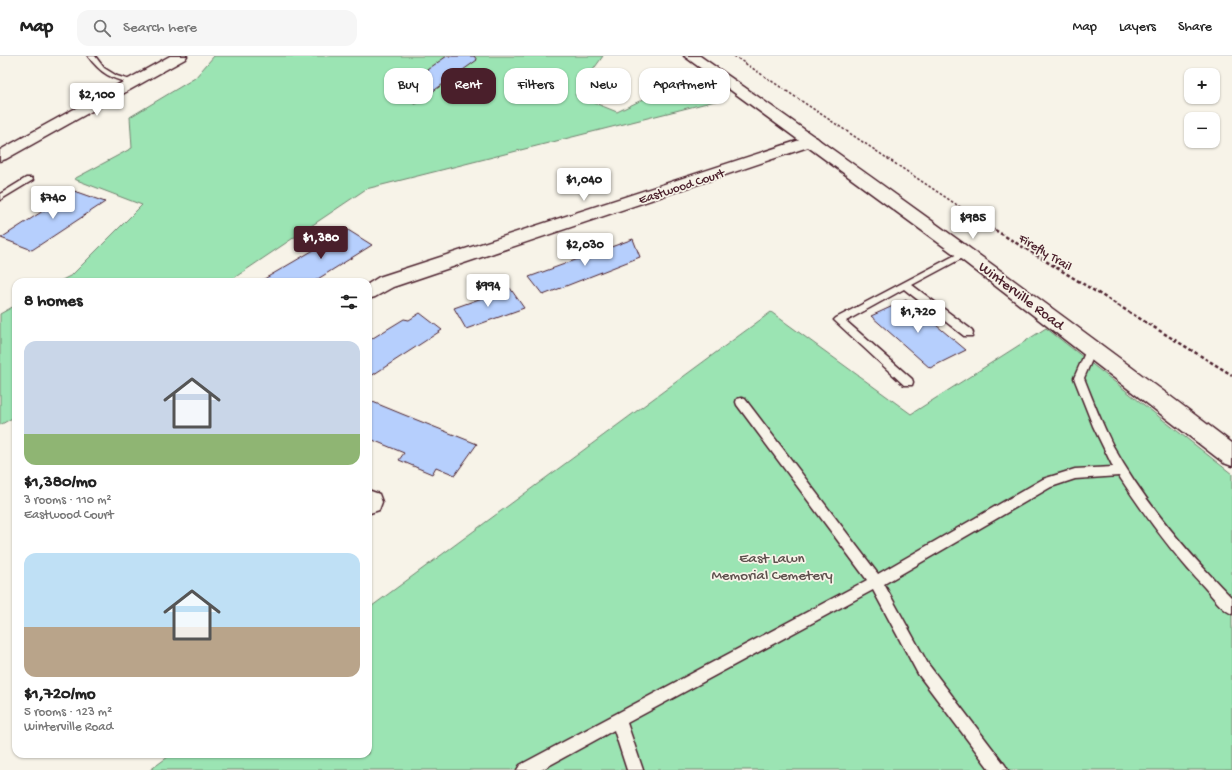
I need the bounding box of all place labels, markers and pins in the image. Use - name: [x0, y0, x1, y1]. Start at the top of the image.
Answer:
- pin: $2,100: [64, 83, 130, 117]
- pin: $1,040: [551, 168, 617, 202]
- pin: $740: [29, 186, 77, 220]
- pin: $985: [949, 206, 997, 240]
- pin: $1,380: [288, 226, 354, 260]
- pin: $2,030: [552, 233, 618, 267]
- pin: $994: [464, 274, 512, 308]
- pin: $1,720: [885, 300, 951, 334]

